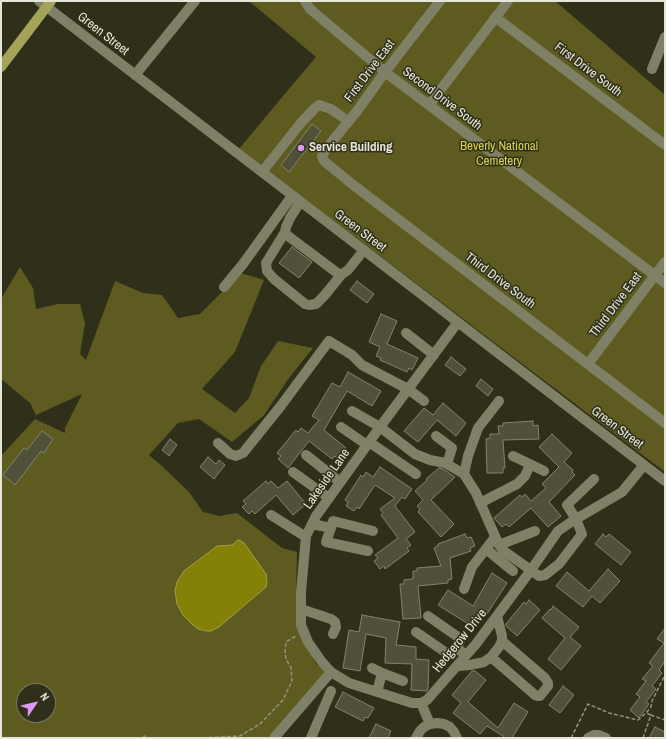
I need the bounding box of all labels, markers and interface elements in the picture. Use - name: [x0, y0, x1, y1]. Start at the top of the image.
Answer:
- street label: Green Street: [74, 9, 132, 59]
- street label: First Drive East: [341, 37, 399, 105]
- street label: First Drive South: [551, 40, 625, 100]
- street label: Second Drive South: [399, 64, 485, 134]
- park label: Beverly National Cemetery: [460, 139, 538, 170]
- place label: Service Building: [309, 140, 393, 156]
- marker: Service Building: [296, 143, 306, 153]
- street label: Green Street: [331, 206, 389, 256]
- street label: Third Drive South: [462, 249, 538, 313]
- street label: Third Drive East: [586, 269, 646, 341]
- street label: Green Street: [588, 403, 646, 453]
- street label: Lakeside Lane: [301, 446, 353, 512]
- street label: Hedgerow Drive: [430, 606, 490, 676]
- north arrow: [16, 683, 56, 723]
- text: N: [37, 690, 53, 703]

